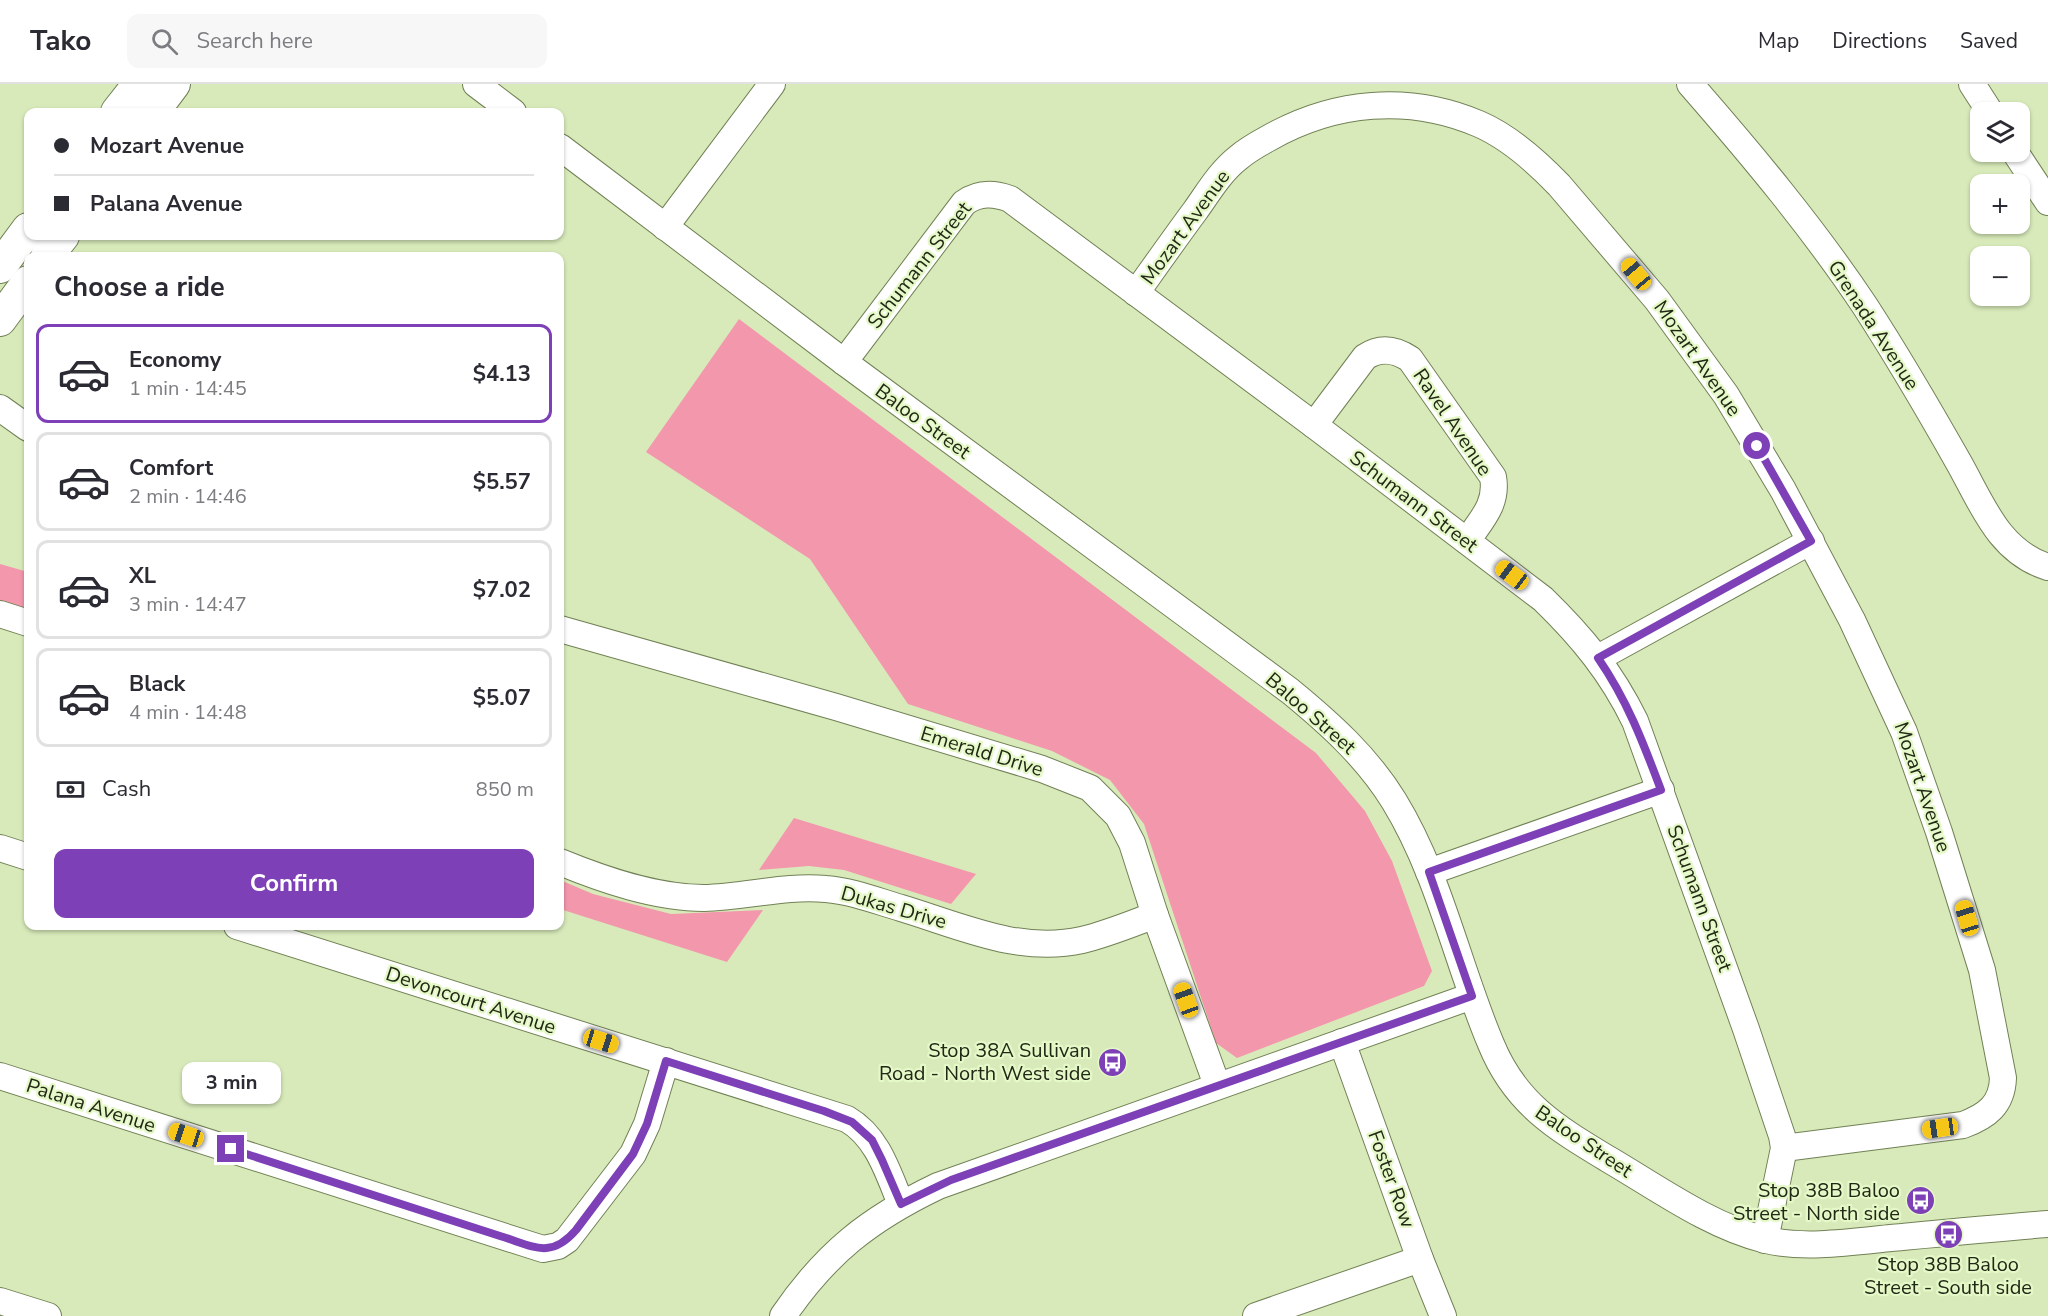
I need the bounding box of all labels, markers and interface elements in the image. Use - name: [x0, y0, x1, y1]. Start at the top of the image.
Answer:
- search box: [127, 14, 547, 68]
- text: Tako: [30, 22, 91, 60]
- icon: search: [148, 25, 181, 58]
- text: Search here: [196, 26, 313, 56]
- text: Map: [1758, 27, 1799, 55]
- text: Directions: [1832, 27, 1927, 55]
- text: Saved: [1960, 27, 2018, 55]
- map controls: [1970, 102, 2030, 306]
- button: layers: [1970, 102, 2030, 162]
- text: Mozart Avenue: [90, 131, 244, 161]
- street label: Mozart Avenue: [1135, 164, 1236, 290]
- button: +: [1970, 174, 2030, 234]
- text: Palana Avenue: [90, 189, 242, 219]
- street label: Schumann Street: [861, 195, 978, 334]
- button: −: [1970, 246, 2030, 306]
- car: [1618, 254, 1654, 294]
- street label: Grenada Avenue: [1822, 255, 1926, 395]
- text: Choose a ride: [54, 269, 225, 306]
- street label: Mozart Avenue: [1648, 295, 1748, 422]
- text: Economy: [129, 345, 221, 375]
- icon: car: [57, 347, 111, 401]
- text: $4.13: [473, 359, 531, 389]
- street label: Ravel Avenue: [1407, 363, 1498, 481]
- text: 1 min · 14:45: [129, 375, 247, 402]
- street label: Baloo Street: [870, 378, 977, 466]
- route start: [1743, 432, 1770, 459]
- street label: Schumann Street: [1344, 444, 1484, 559]
- text: Comfort: [129, 453, 213, 483]
- icon: car: [57, 455, 111, 509]
- text: $5.57: [473, 467, 531, 497]
- text: 2 min · 14:46: [129, 483, 247, 510]
- car: [1492, 557, 1532, 593]
- text: XL: [129, 561, 156, 591]
- icon: car: [57, 563, 111, 617]
- text: $7.02: [473, 575, 531, 605]
- text: 3 min · 14:47: [129, 591, 247, 618]
- street label: Baloo Street: [1260, 666, 1363, 761]
- text: Black: [129, 669, 185, 699]
- icon: car: [57, 671, 111, 725]
- text: $5.07: [473, 683, 531, 713]
- text: 4 min · 14:48: [129, 699, 247, 726]
- street label: Mozart Avenue: [1888, 719, 1957, 856]
- street label: Emerald Drive: [917, 720, 1047, 783]
- icon: cash: [54, 773, 87, 806]
- text: Cash: [102, 774, 151, 804]
- text: 850 m: [476, 776, 534, 803]
- street label: Schumann Street: [1660, 821, 1739, 976]
- button: Confirm: [54, 849, 534, 918]
- street label: Dukas Drive: [838, 880, 950, 935]
- car: [1953, 898, 1981, 938]
- street label: Devoncourt Avenue: [382, 960, 559, 1041]
- car: [1171, 980, 1201, 1020]
- car: [581, 1027, 621, 1055]
- place label: Stop 38A Sullivan Road - North West side: [879, 1037, 1091, 1087]
- bus stop icon: Stop 38A Sullivan Road - North West side: [1096, 1046, 1128, 1078]
- callout: 3 min: [182, 1062, 280, 1104]
- text: 3 min: [206, 1069, 257, 1096]
- street label: Palana Avenue: [23, 1072, 159, 1139]
- street label: Baloo Street: [1530, 1099, 1638, 1184]
- car: [1921, 1117, 1959, 1139]
- car: [166, 1121, 206, 1149]
- street label: Foster Row: [1361, 1127, 1422, 1232]
- route end: [217, 1135, 244, 1162]
- place label: Stop 38B Baloo Street - North side: [1733, 1177, 1900, 1227]
- bus stop icon: Stop 38B Baloo Street - North side: [1905, 1185, 1937, 1217]
- bus stop icon: Stop 38B Baloo Street - South side: [1932, 1218, 1964, 1250]
- place label: Stop 38B Baloo Street - South side: [1864, 1251, 2032, 1301]

